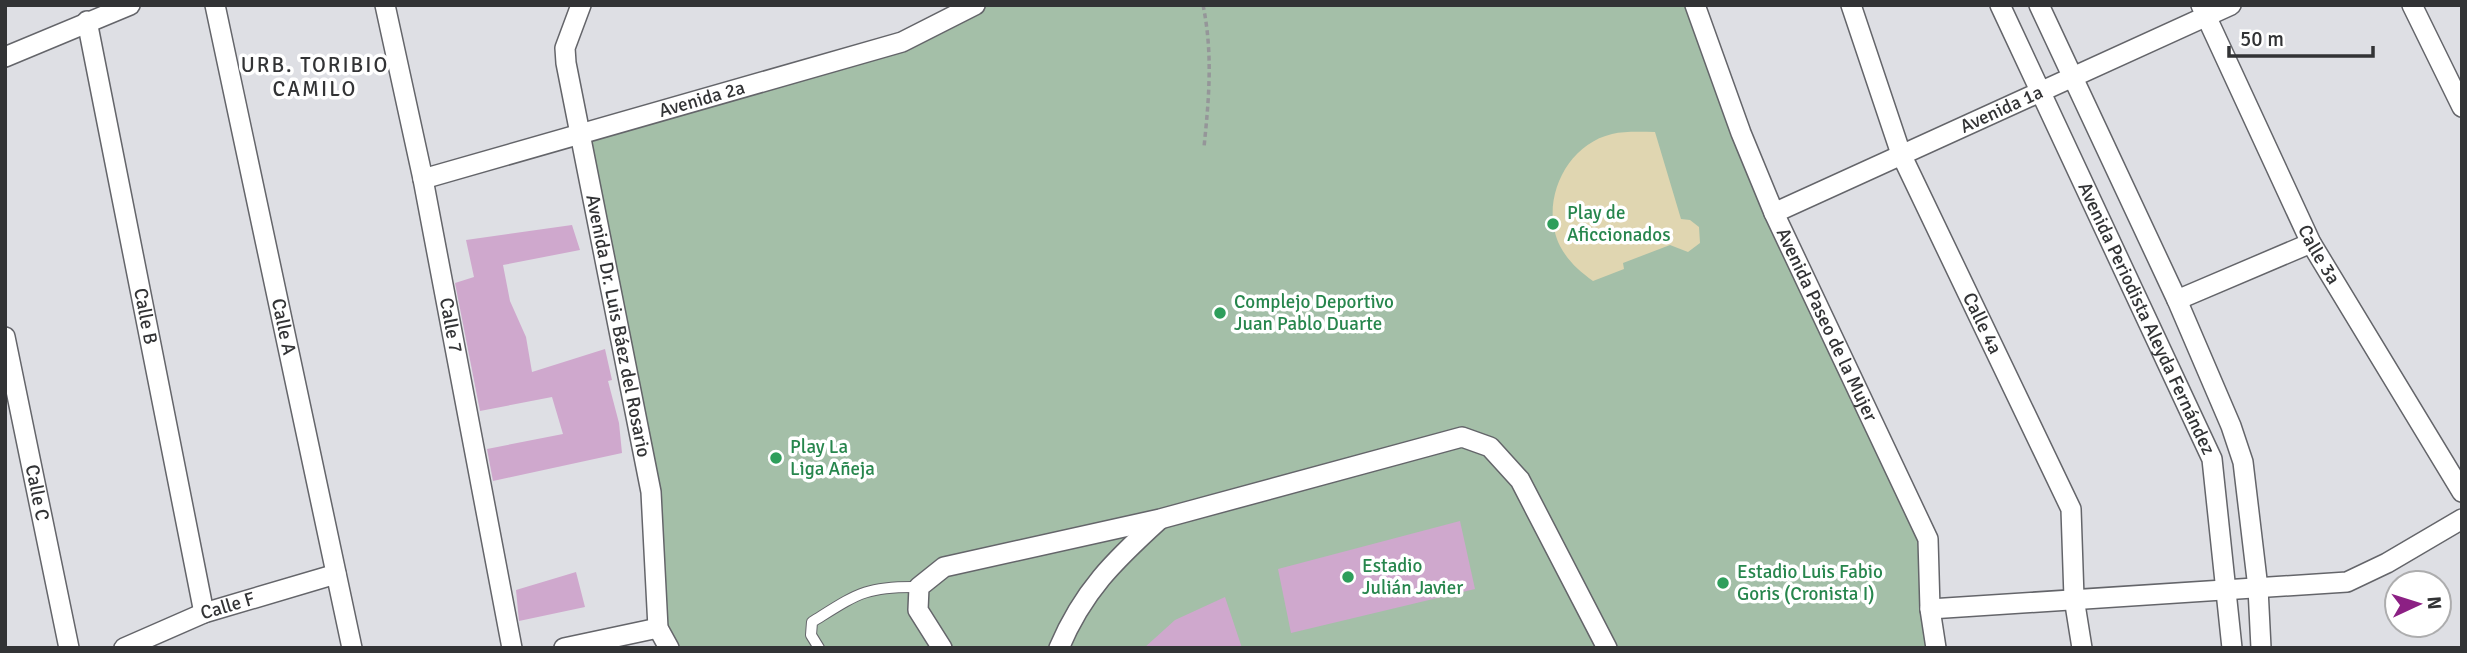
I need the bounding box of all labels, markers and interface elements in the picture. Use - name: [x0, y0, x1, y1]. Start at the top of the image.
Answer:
- scale bar: [2229, 14, 2372, 58]
- text: 50 m: [2240, 26, 2284, 52]
- district label: URB. TORIBIO CAMILO: [241, 52, 389, 102]
- street label: Avenida 2a: [656, 76, 748, 123]
- street label: Avenida 1a: [1956, 80, 2047, 139]
- street label: Avenida Periodista Aleyda Fernández: [2072, 178, 2220, 459]
- street label: Avenida Dr. Luis Báez del Rosario: [580, 192, 656, 460]
- place label: Play de Aficcionados: [1567, 201, 1671, 247]
- marker: Play de Aficcionados: [1545, 216, 1561, 232]
- street label: Calle 3a: [2292, 221, 2345, 289]
- street label: Avenida Paseo de la Mujer: [1771, 224, 1883, 425]
- street label: Calle B: [128, 286, 163, 347]
- street label: Calle 4a: [1957, 289, 2007, 358]
- place label: Complejo Deportivo Juan Pablo Duarte: [1234, 290, 1394, 336]
- street label: Calle A: [266, 296, 301, 358]
- street label: Calle 7: [434, 296, 468, 355]
- marker: Complejo Deportivo Juan Pablo Duarte: [1212, 305, 1228, 321]
- place label: Play La Liga Añeja: [790, 435, 875, 481]
- marker: Play La Liga Añeja: [768, 450, 784, 466]
- street label: Calle C: [20, 462, 55, 523]
- place label: Estadio Julián Javier: [1362, 554, 1463, 600]
- place label: Estadio Luis Fabio Goris (Cronista I): [1737, 560, 1883, 606]
- marker: Estadio Julián Javier: [1340, 569, 1356, 585]
- north arrow: [2383, 569, 2453, 639]
- marker: Estadio Luis Fabio Goris (Cronista I): [1715, 575, 1731, 591]
- street label: Calle F: [198, 587, 258, 625]
- text: N: [2422, 595, 2446, 610]

